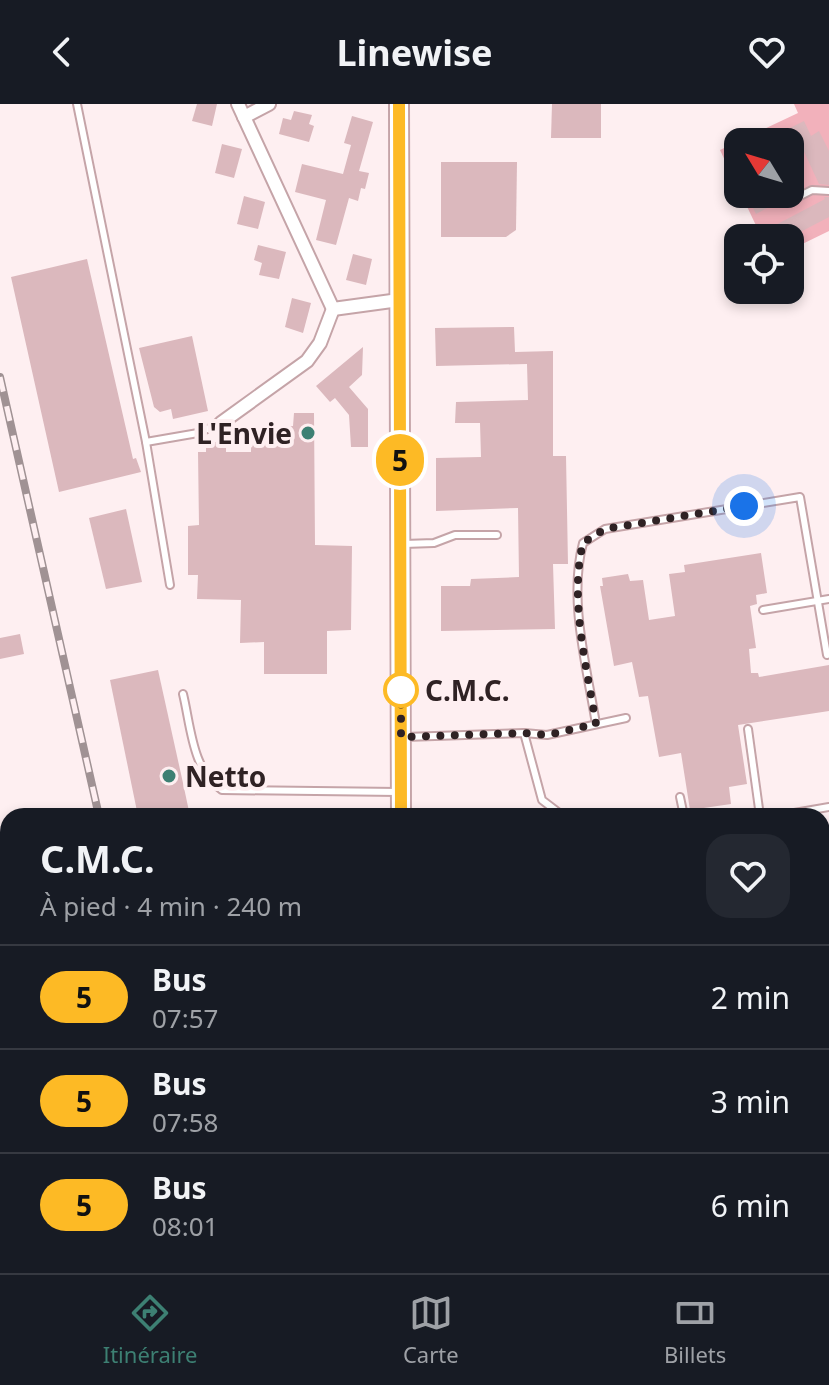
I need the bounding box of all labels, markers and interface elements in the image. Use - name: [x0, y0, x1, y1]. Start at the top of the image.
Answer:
- text: Linewise: [336, 28, 493, 77]
- icon: back: [40, 30, 84, 74]
- icon: heart: [745, 30, 789, 74]
- north arrow: [724, 128, 804, 208]
- map controls: [724, 128, 804, 304]
- button: locate: [724, 224, 804, 304]
- place label: L'Envie: [196, 414, 292, 452]
- marker: L'Envie: [299, 424, 317, 442]
- line badge: 5: [374, 434, 426, 486]
- text: 5: [392, 441, 408, 479]
- your location: [724, 486, 764, 526]
- place label: C.M.C.: [425, 671, 510, 709]
- marker: C.M.C.: [384, 673, 418, 707]
- place label: Netto: [185, 757, 266, 795]
- marker: Netto: [160, 767, 178, 785]
- text: C.M.C.: [40, 832, 155, 884]
- button: heart: [706, 834, 790, 918]
- text: À pied · 4 min · 240 m: [40, 888, 302, 924]
- text: Bus: [152, 959, 207, 1000]
- text: 2 min: [711, 977, 790, 1018]
- text: 5: [76, 978, 92, 1016]
- text: 07:57: [152, 1000, 218, 1036]
- text: Bus: [152, 1063, 207, 1104]
- text: 3 min: [711, 1081, 790, 1122]
- text: 5: [76, 1082, 92, 1120]
- text: 07:58: [152, 1104, 218, 1140]
- text: Bus: [152, 1167, 207, 1208]
- text: 6 min: [711, 1185, 790, 1226]
- text: 5: [76, 1186, 92, 1224]
- text: 08:01: [152, 1208, 218, 1244]
- tab: Itinéraire: [103, 1291, 198, 1369]
- tab: Carte: [403, 1291, 459, 1369]
- tab: Billets: [664, 1291, 726, 1369]

